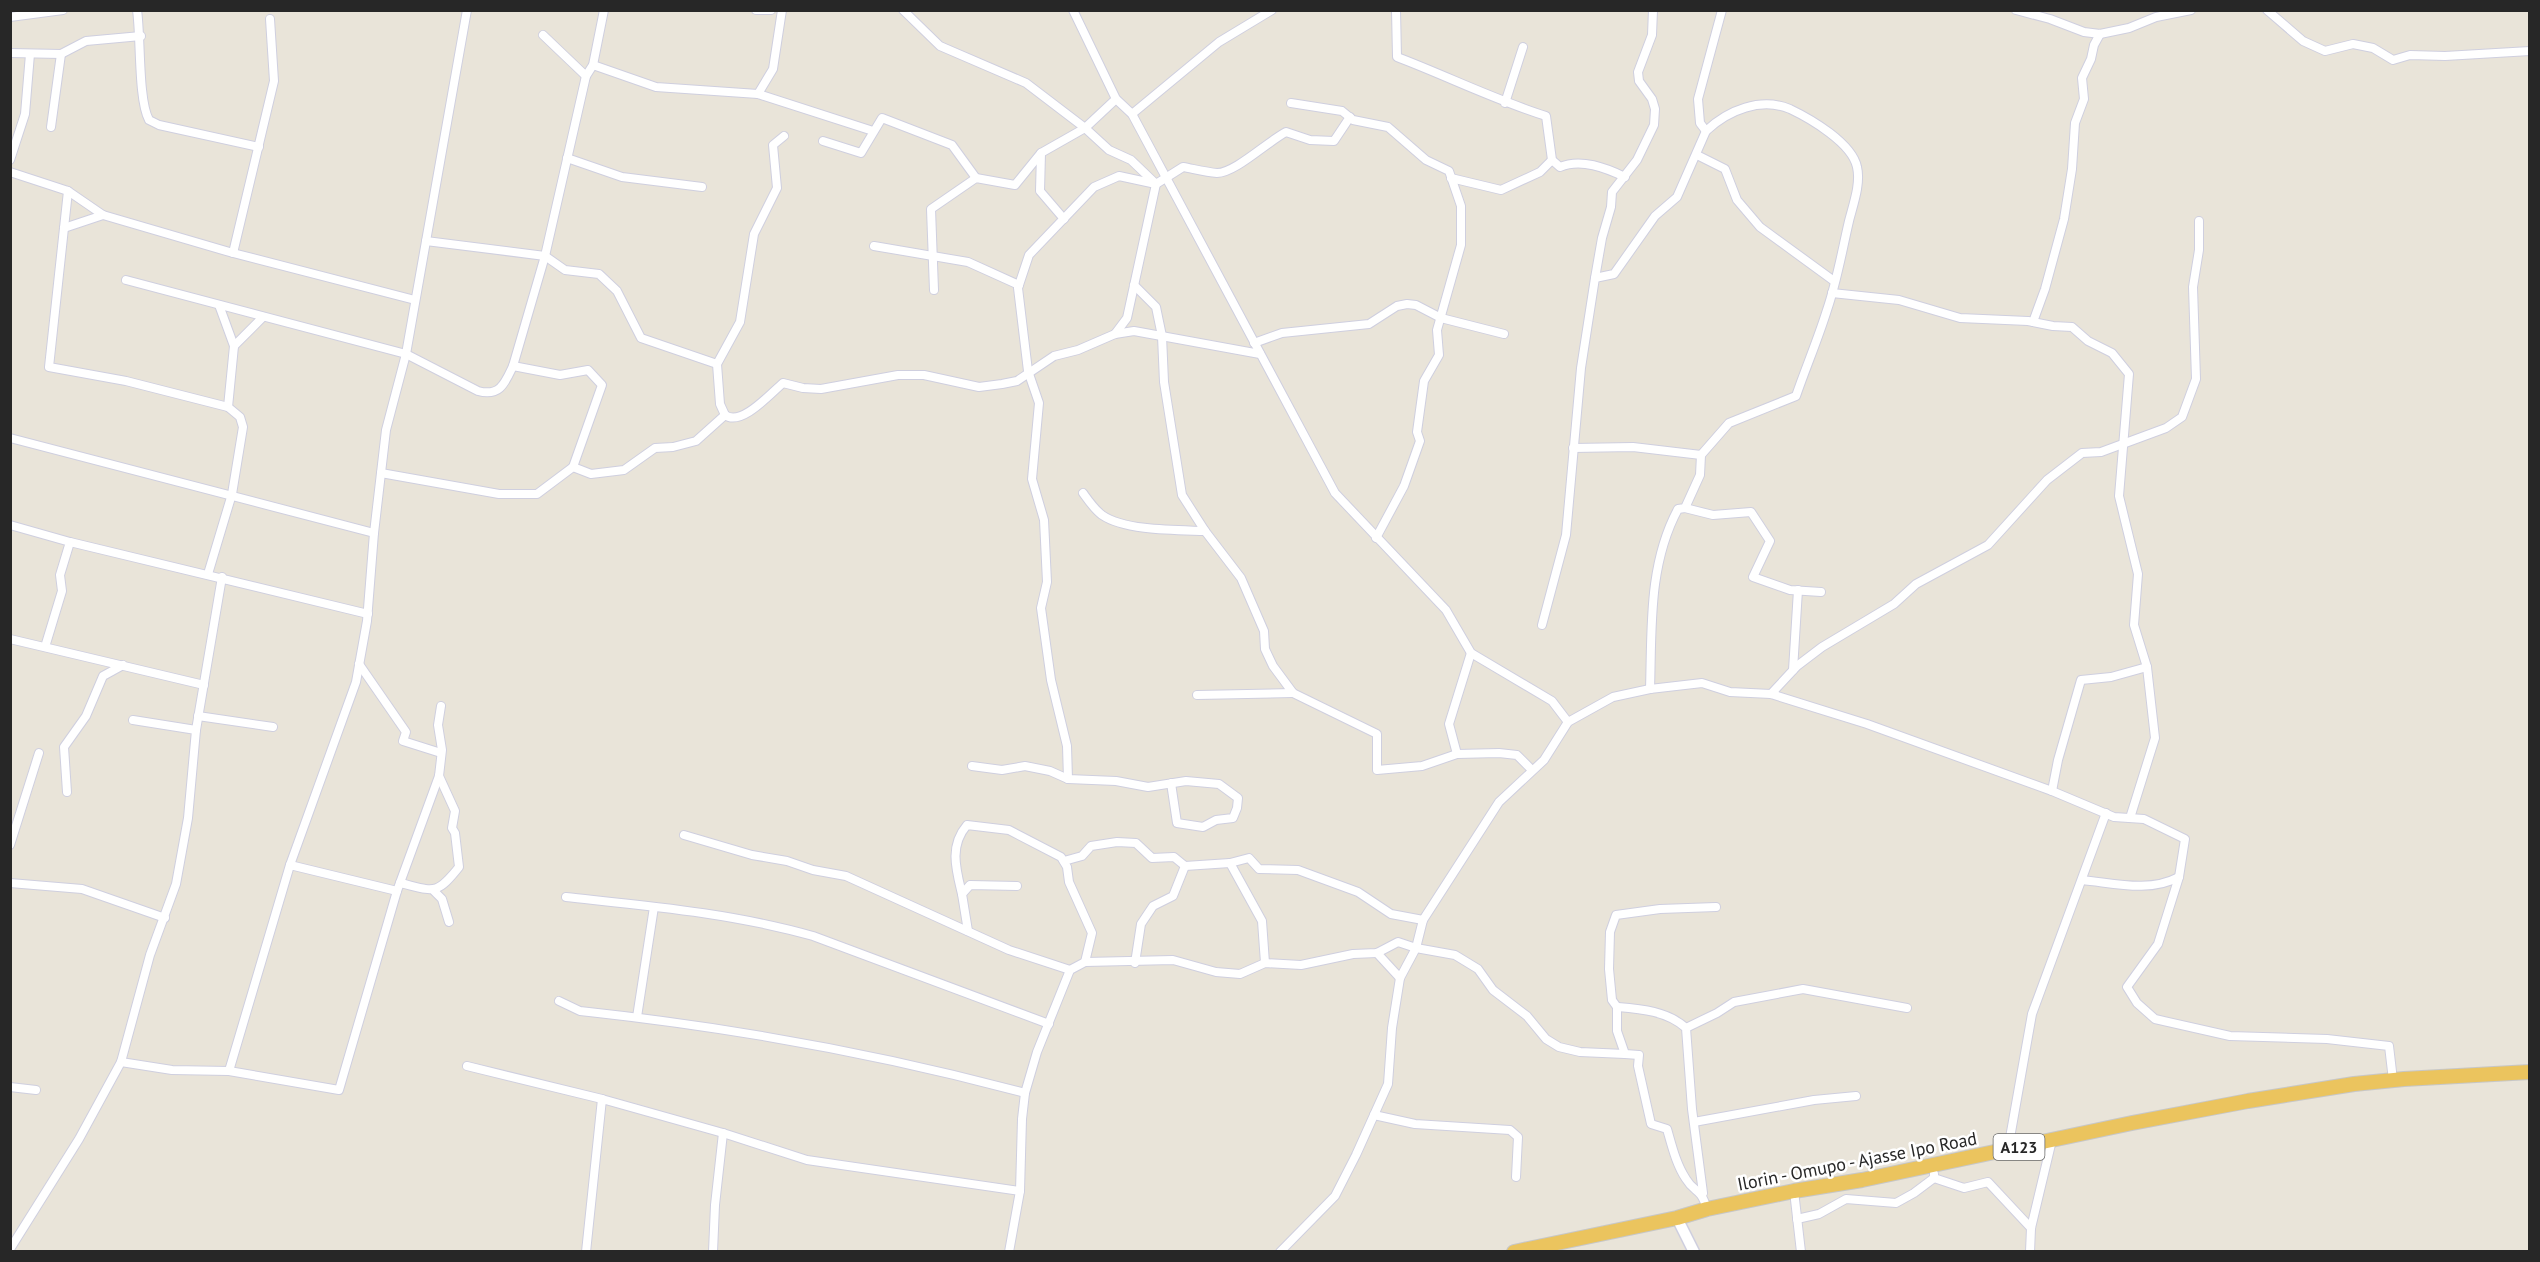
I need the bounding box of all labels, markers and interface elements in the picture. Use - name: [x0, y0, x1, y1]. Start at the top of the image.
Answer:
- street label: Ilorin - Omupo - Ajasse Ipo Road: [1735, 1126, 1979, 1196]
- road number: A123: [1994, 1134, 2044, 1160]

